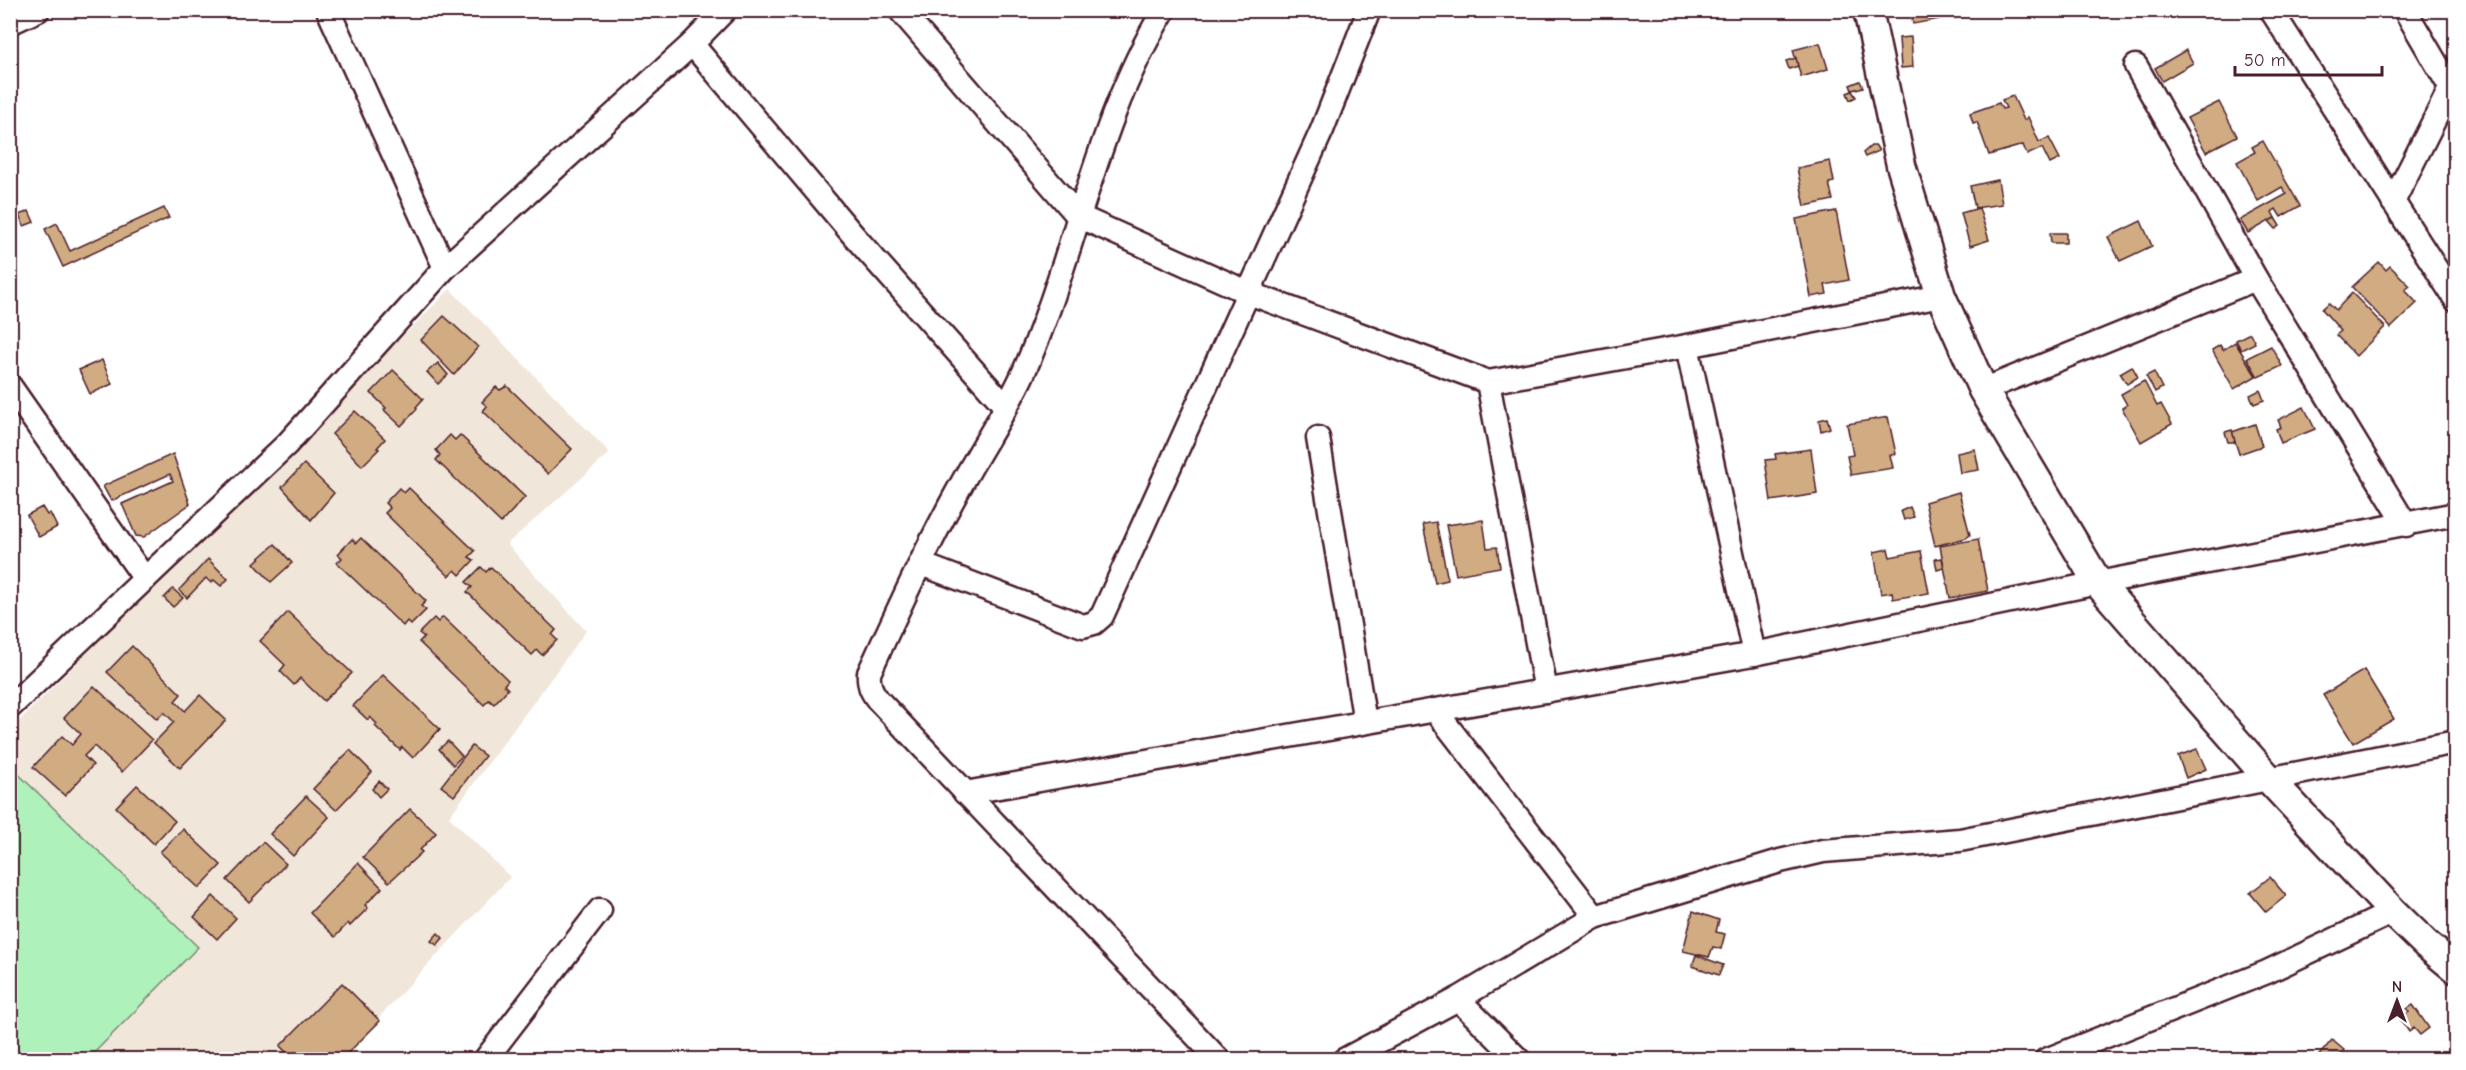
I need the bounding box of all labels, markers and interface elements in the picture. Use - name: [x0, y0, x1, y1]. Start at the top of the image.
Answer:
- scale bar: [2235, 39, 2382, 77]
- text: 50 m: [2244, 50, 2286, 71]
- north arrow: [2367, 971, 2427, 1031]
- text: N: [2392, 978, 2402, 996]

